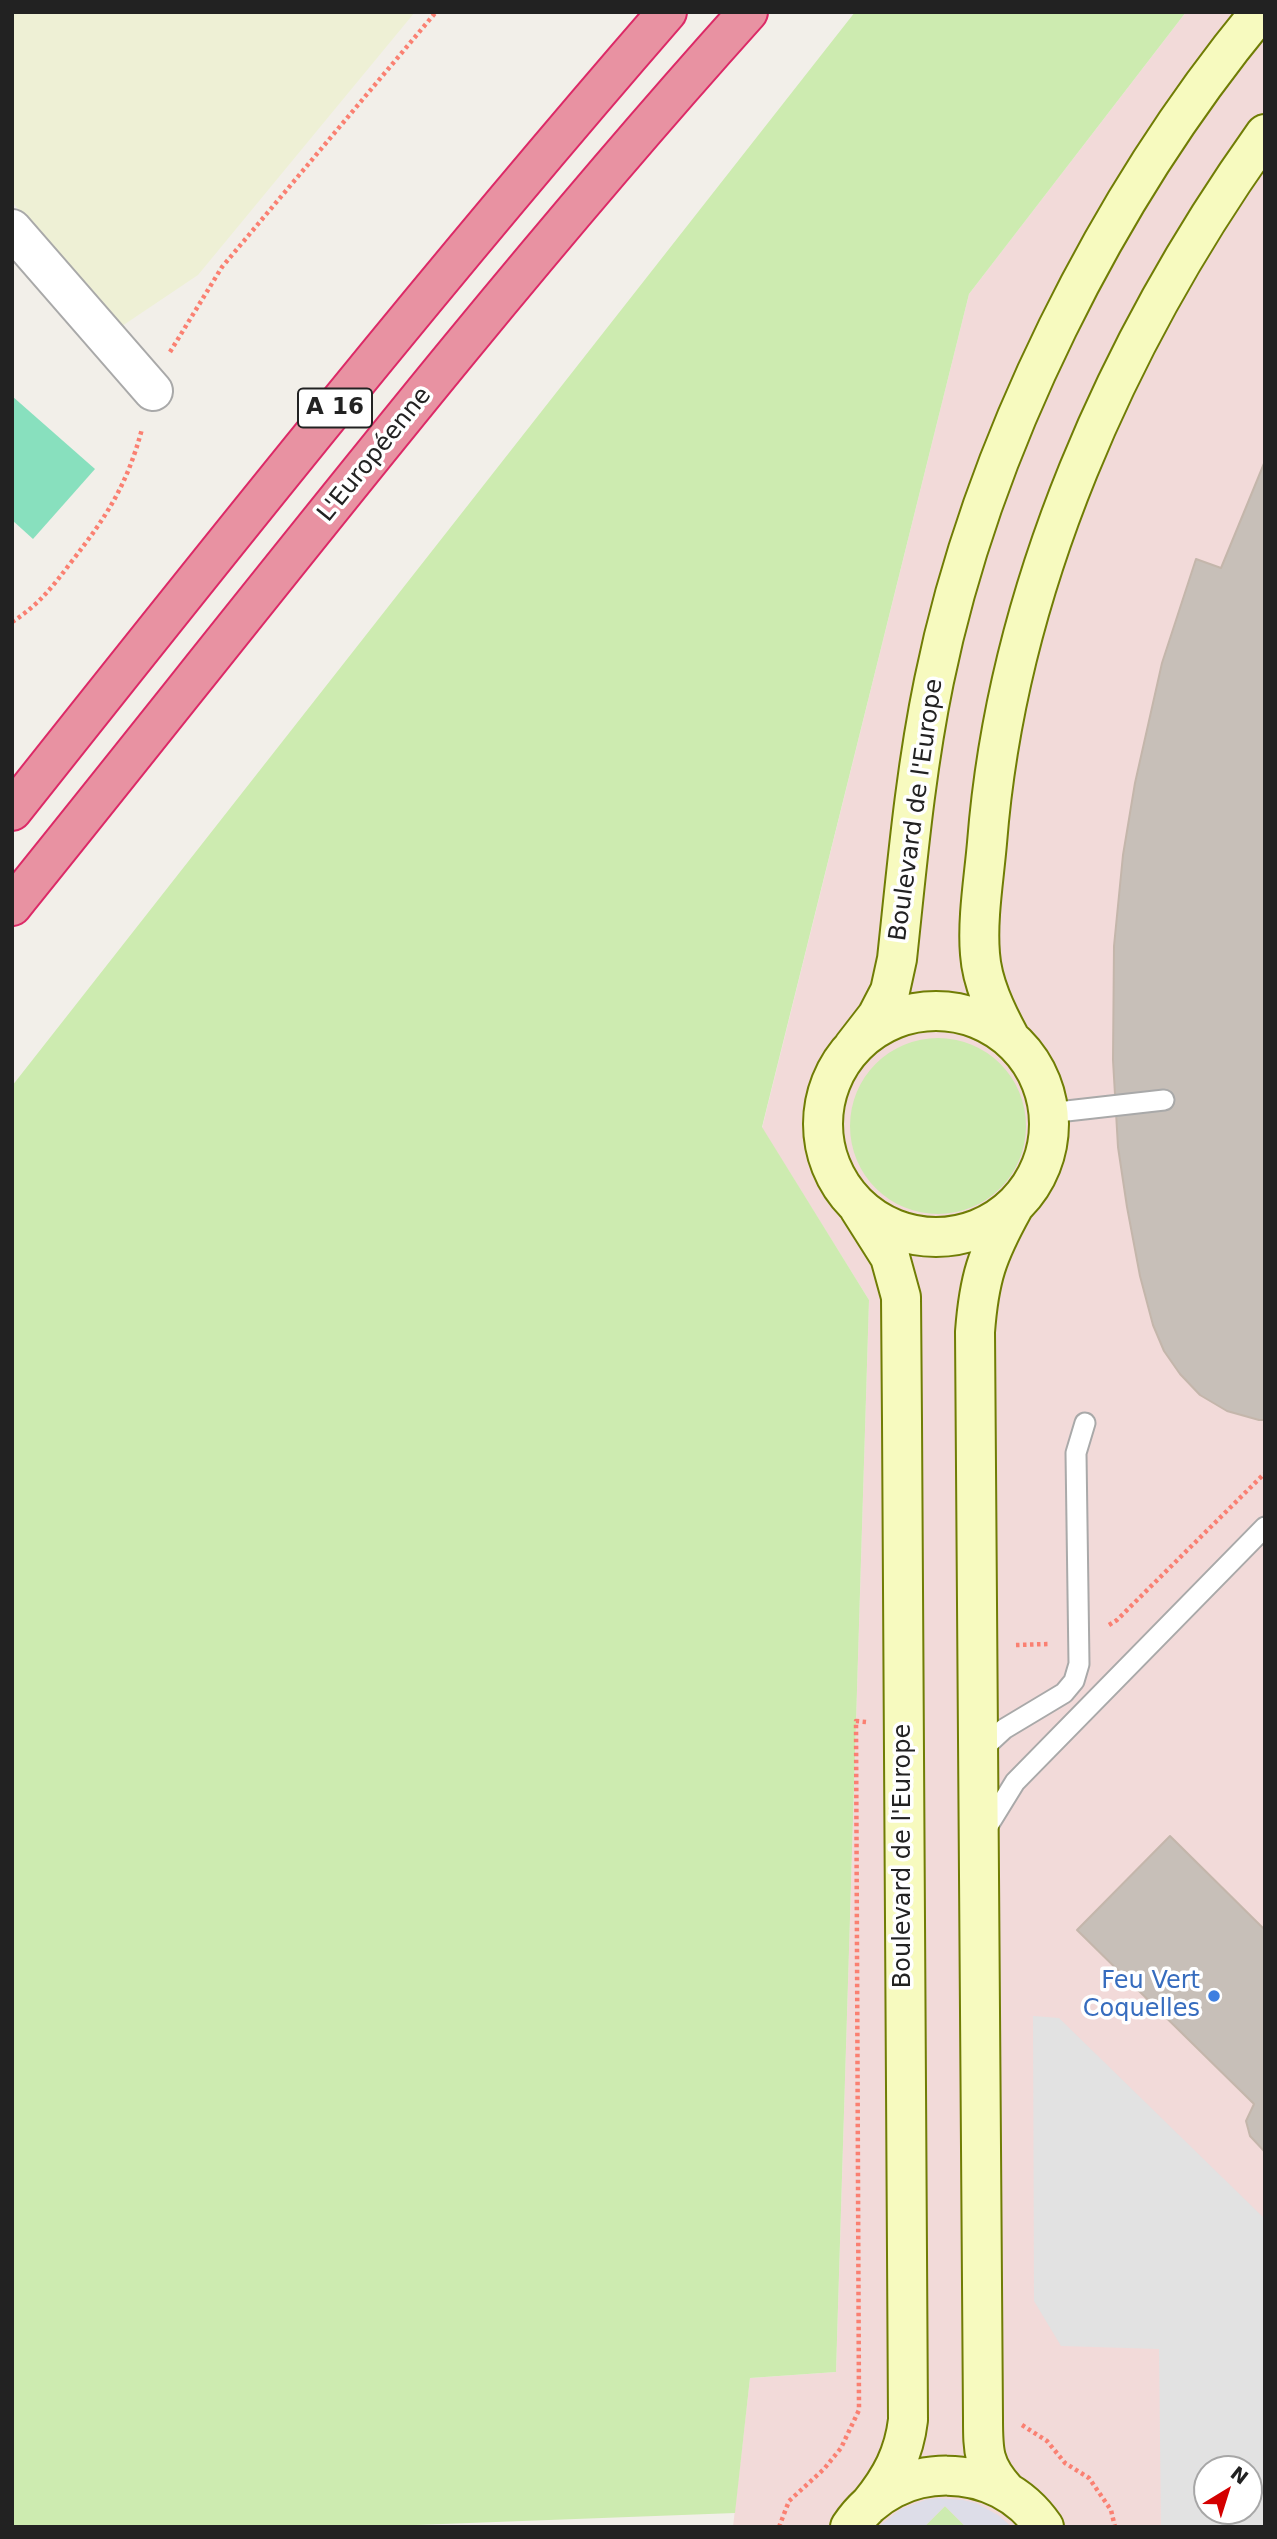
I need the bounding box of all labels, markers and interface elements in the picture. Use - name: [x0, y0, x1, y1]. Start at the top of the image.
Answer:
- street label: L'Européenne: [312, 382, 438, 528]
- road number: A 16: [298, 388, 372, 428]
- street label: Boulevard de l'Europe: [884, 677, 950, 943]
- street label: Boulevard de l'Europe: [890, 1724, 918, 1988]
- place label: Feu Vert Coquelles: [1083, 1968, 1200, 2024]
- marker: Feu Vert Coquelles: [1206, 1988, 1222, 2004]
- north arrow: [1193, 2455, 1263, 2525]
- text: N: [1227, 2461, 1253, 2489]

